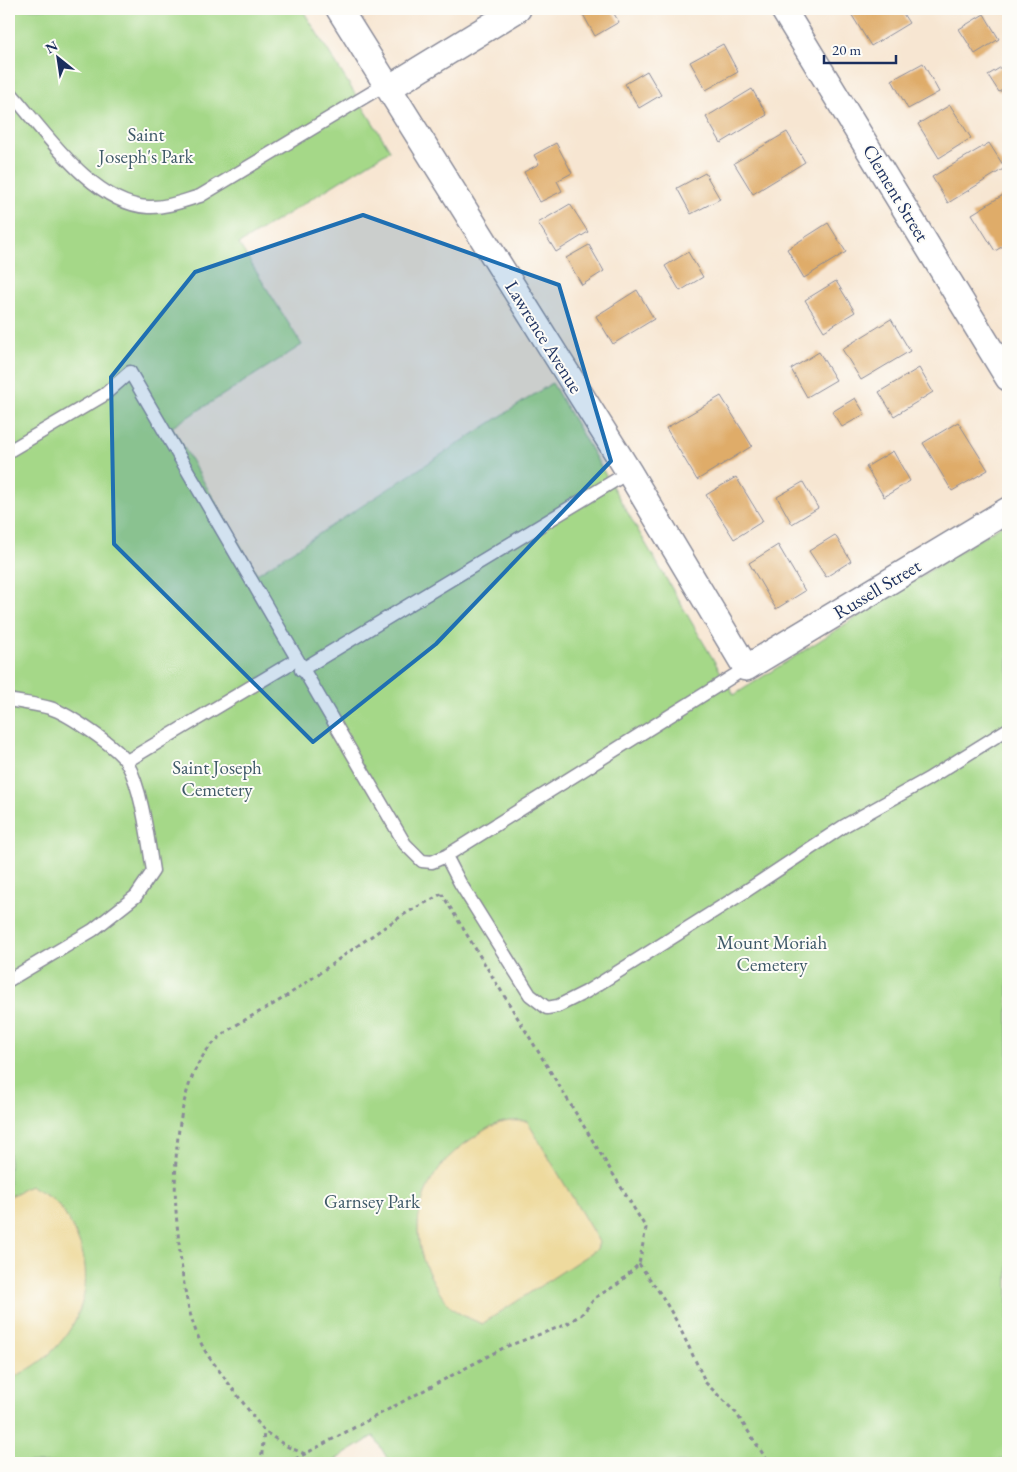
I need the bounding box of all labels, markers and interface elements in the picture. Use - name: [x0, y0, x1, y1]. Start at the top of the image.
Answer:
- north arrow: [32, 32, 82, 82]
- scale bar: [824, 32, 897, 64]
- text: N: [42, 36, 61, 57]
- text: 20 m: [832, 40, 861, 59]
- park label: Saint Joseph's Park: [97, 122, 195, 169]
- street label: Clement Street: [857, 140, 935, 246]
- street label: Lawrence Avenue: [499, 276, 589, 398]
- street label: Russell Street: [829, 553, 925, 625]
- park label: Saint Joseph Cemetery: [172, 755, 262, 802]
- park label: Mount Moriah Cemetery: [717, 930, 827, 977]
- park label: Garnsey Park: [324, 1189, 421, 1214]

